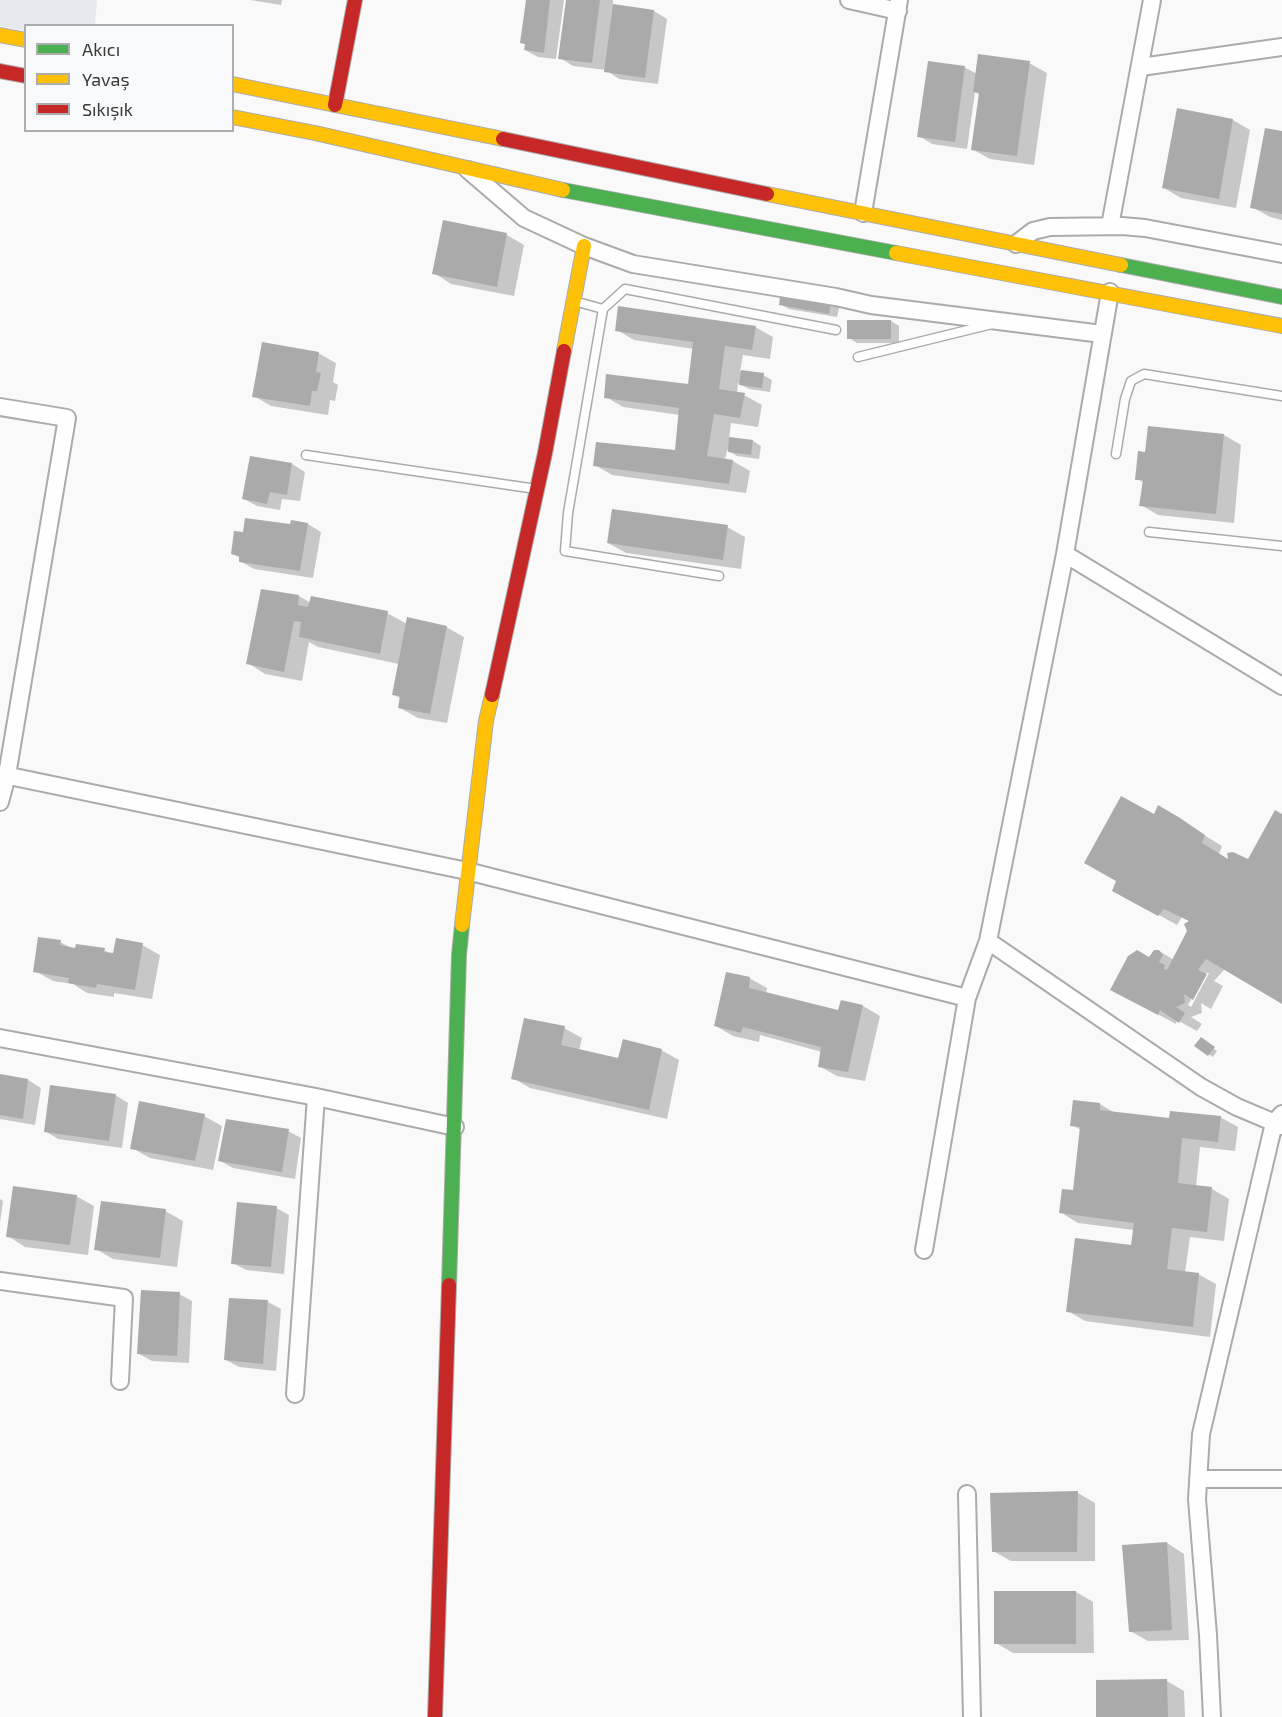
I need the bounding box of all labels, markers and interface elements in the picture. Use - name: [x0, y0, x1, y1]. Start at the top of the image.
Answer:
- legend: [24, 24, 234, 132]
- text: Akıcı: [82, 38, 120, 60]
- text: Yavaş: [82, 68, 130, 90]
- text: Sıkışık: [82, 98, 133, 120]

